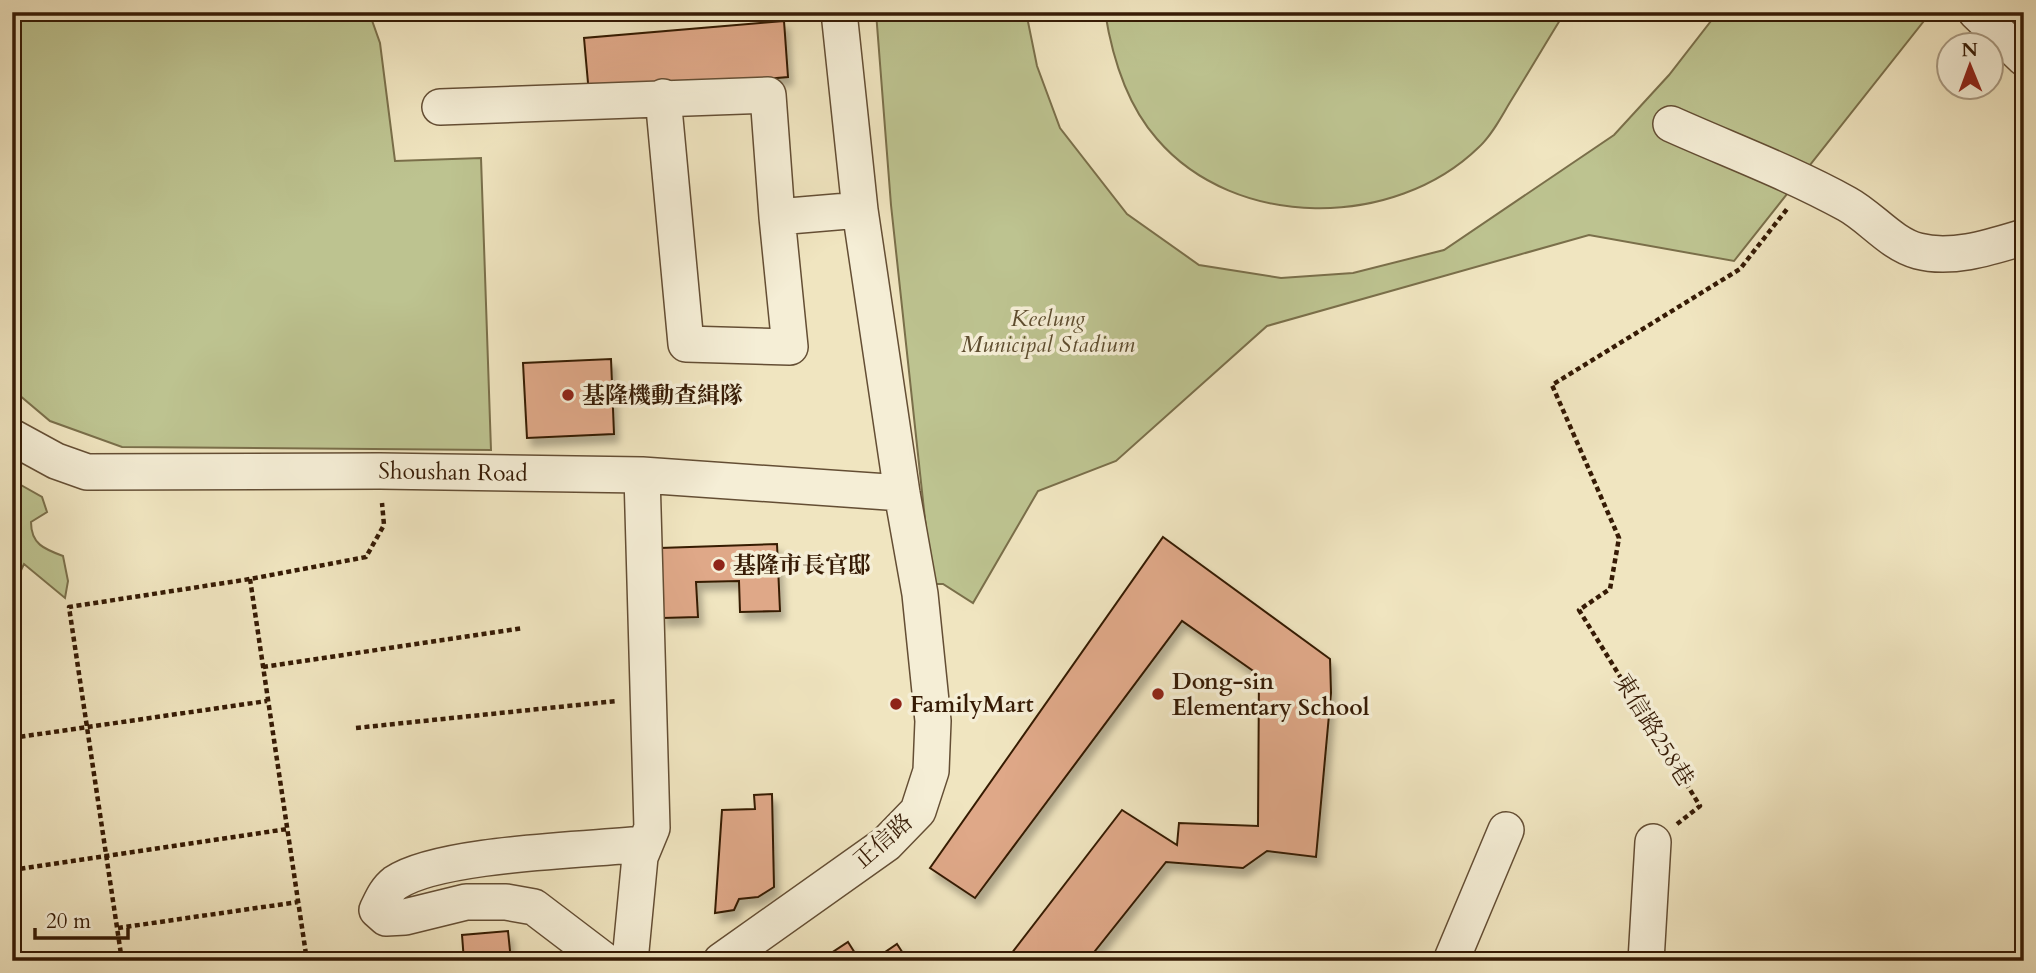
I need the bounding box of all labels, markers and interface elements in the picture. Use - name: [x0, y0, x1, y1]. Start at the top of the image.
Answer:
- north arrow: [1934, 32, 2004, 102]
- text: N: [1961, 37, 1979, 63]
- park label: Keelung Municipal Stadium: [961, 303, 1136, 360]
- place label: 基隆機動查緝隊: [582, 380, 743, 411]
- marker: 基隆機動查緝隊: [560, 387, 576, 403]
- street label: Shoushan Road: [378, 455, 529, 489]
- place label: 基隆市長官邸: [733, 550, 871, 581]
- marker: 基隆市長官邸: [711, 557, 727, 573]
- place label: Dong-sin Elementary School: [1172, 666, 1370, 723]
- street label: 東信路258巷: [1607, 668, 1701, 792]
- marker: Dong-sin Elementary School: [1150, 686, 1166, 702]
- place label: FamilyMart: [910, 689, 1034, 720]
- marker: FamilyMart: [888, 696, 904, 712]
- street label: 正信路: [847, 807, 919, 875]
- scale bar: [35, 896, 128, 940]
- text: 20 m: [46, 907, 91, 936]

